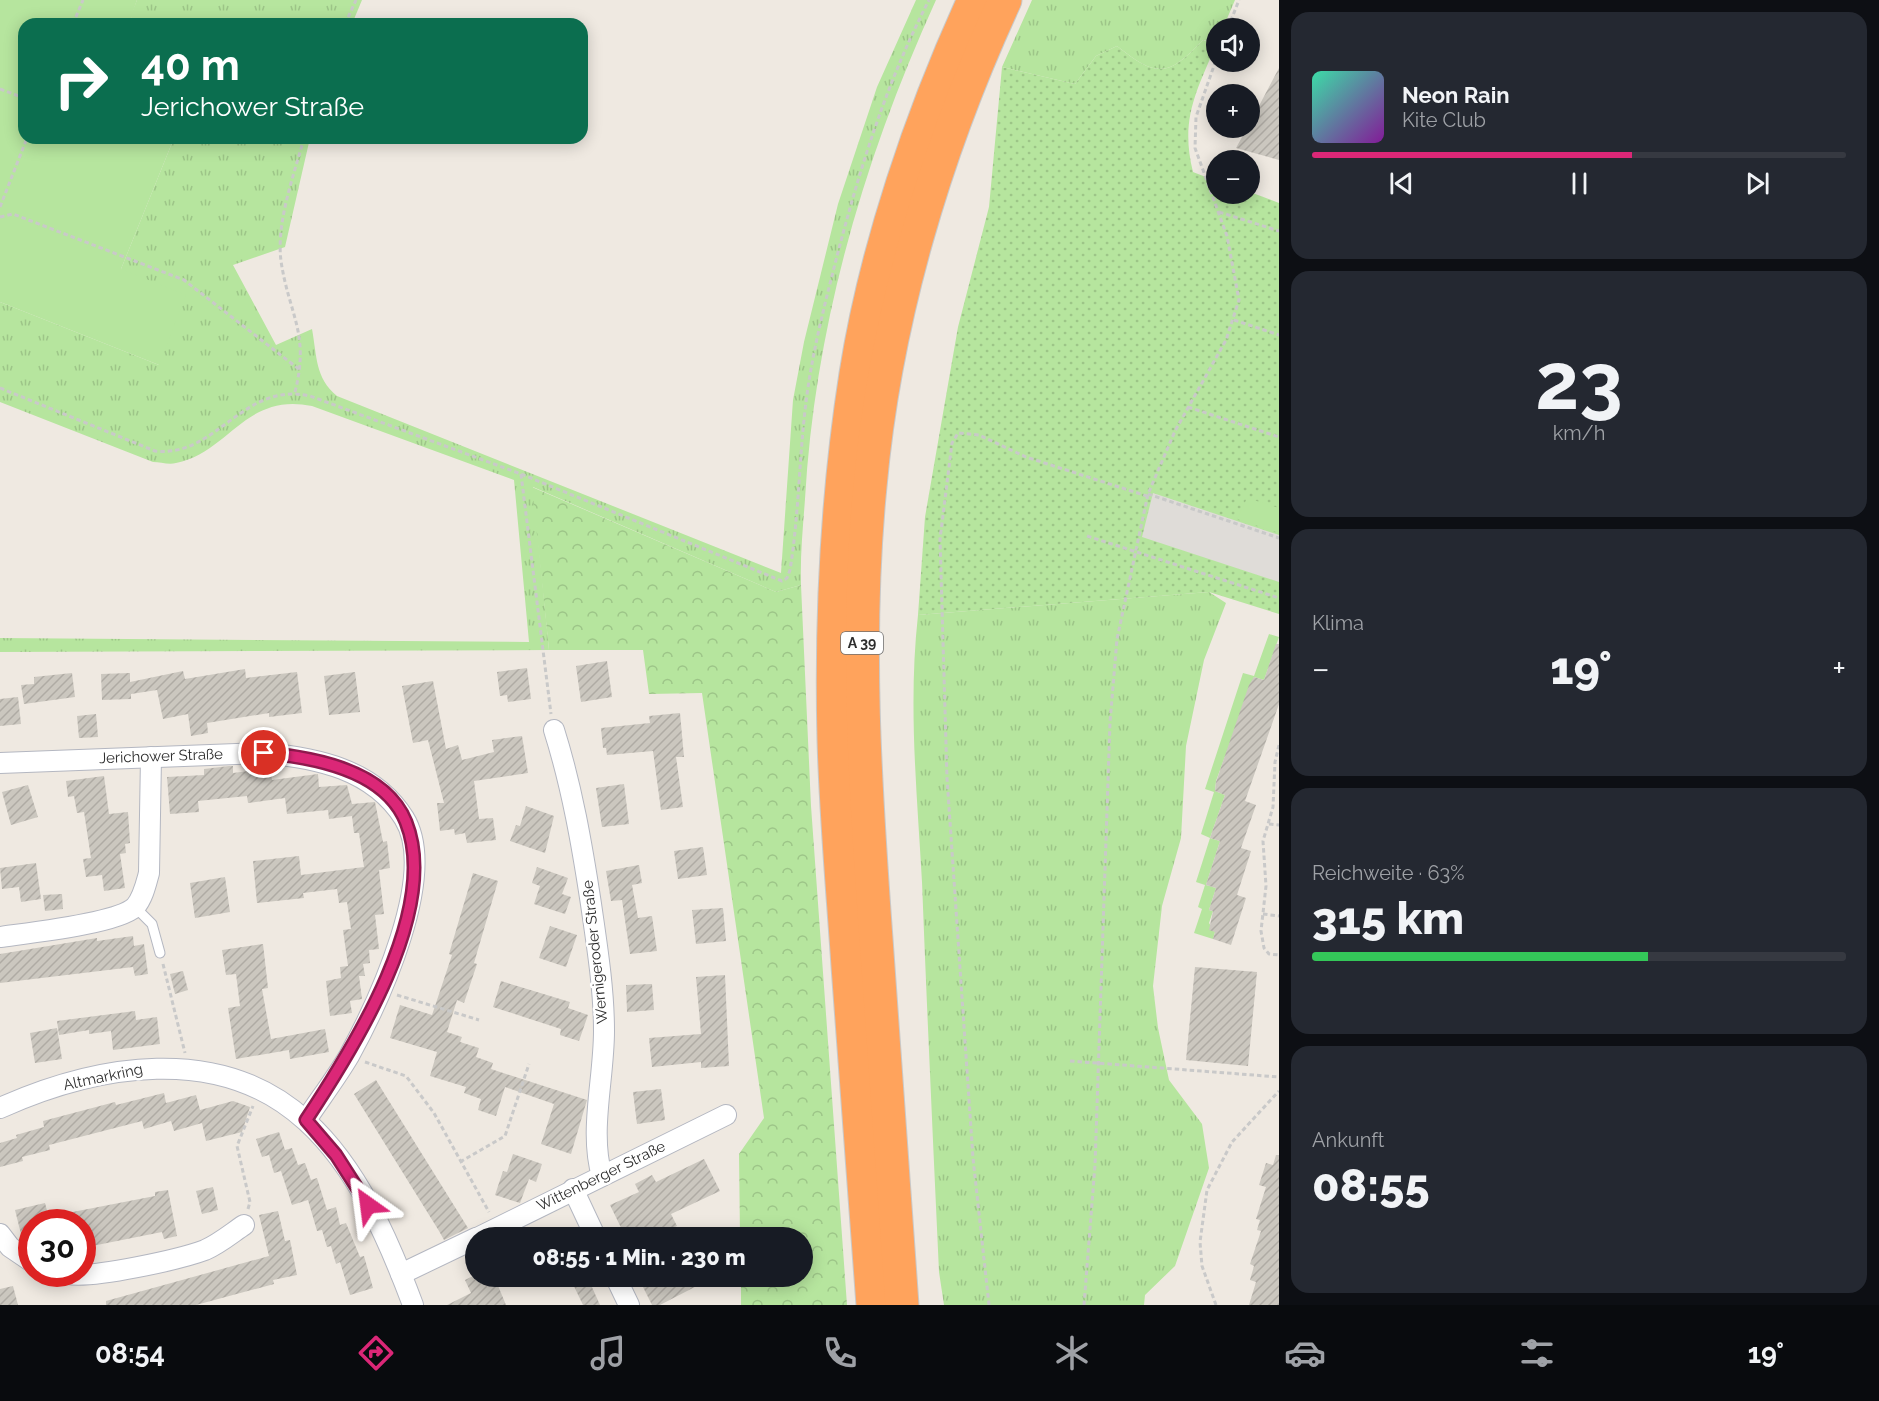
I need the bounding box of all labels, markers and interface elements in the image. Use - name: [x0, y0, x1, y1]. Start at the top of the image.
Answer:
- map controls: [1206, 18, 1260, 204]
- button: sound: [1206, 18, 1260, 72]
- text: 40 m: [141, 41, 240, 90]
- icon: right: [42, 42, 120, 120]
- text: Neon Rain: [1402, 82, 1510, 108]
- button: +: [1206, 84, 1260, 138]
- text: Jerichower Straße: [141, 91, 364, 122]
- text: Kite Club: [1402, 108, 1486, 132]
- button: −: [1206, 150, 1260, 204]
- icon: previous: [1385, 167, 1418, 200]
- icon: pause: [1563, 167, 1596, 200]
- icon: next: [1741, 167, 1774, 200]
- text: 23: [1535, 336, 1623, 427]
- text: km/h: [1553, 421, 1605, 445]
- text: Klima: [1312, 611, 1364, 635]
- road number: A 39: [841, 632, 883, 654]
- text: 19°: [1550, 642, 1612, 695]
- text: −: [1312, 649, 1330, 688]
- text: +: [1832, 649, 1846, 688]
- pin: [238, 727, 289, 778]
- icon: arrive: [247, 736, 280, 769]
- street label: Jerichower Straße: [99, 745, 223, 767]
- text: Reichweite · 63%: [1312, 861, 1465, 885]
- street label: Wernigeroder Straße: [578, 879, 611, 1025]
- text: 315 km: [1312, 892, 1464, 945]
- street label: Altmarkring: [62, 1060, 144, 1094]
- text: Ankunft: [1312, 1128, 1385, 1152]
- street label: Wittenberger Straße: [534, 1137, 668, 1215]
- text: 08:55: [1312, 1159, 1430, 1212]
- position arrow: [336, 1173, 400, 1237]
- speed limit sign: 30: [18, 1209, 96, 1287]
- text: 08:55 · 1 Min. · 230 m: [532, 1244, 746, 1270]
- icon: directions: [355, 1332, 397, 1374]
- icon: music: [587, 1332, 629, 1374]
- icon: phone: [819, 1332, 861, 1374]
- icon: climate: [1051, 1332, 1093, 1374]
- icon: car: [1284, 1332, 1326, 1374]
- icon: filters: [1516, 1332, 1558, 1374]
- text: 08:54: [95, 1338, 165, 1369]
- text: 19°: [1748, 1338, 1784, 1369]

